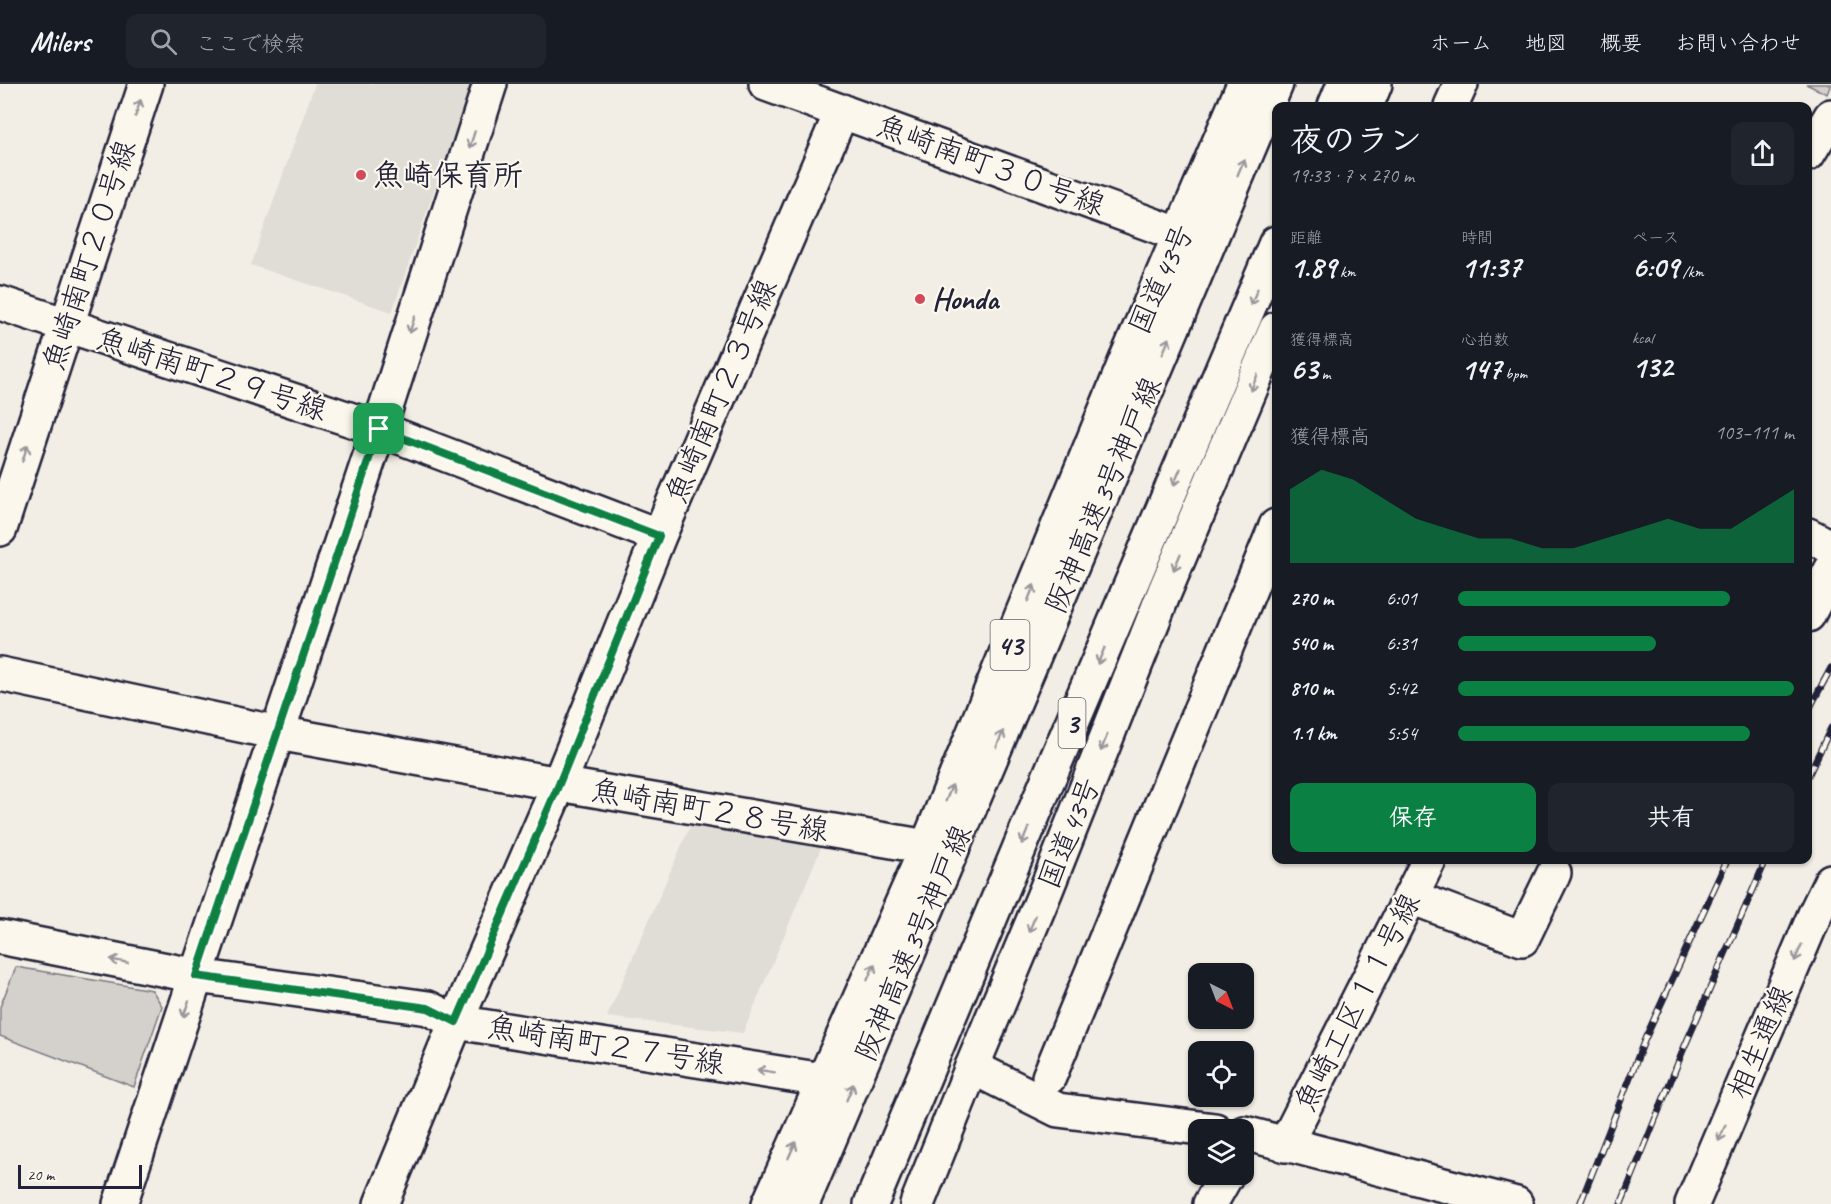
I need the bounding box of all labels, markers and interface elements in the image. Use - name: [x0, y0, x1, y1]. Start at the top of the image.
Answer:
- search box: [126, 14, 546, 68]
- text: Milers: [30, 24, 90, 59]
- icon: search: [147, 25, 180, 58]
- text: ここで検索: [195, 30, 305, 58]
- text: ホーム: [1430, 30, 1492, 56]
- text: 地図: [1525, 30, 1567, 56]
- text: 概要: [1600, 30, 1642, 56]
- text: お問い合わせ: [1675, 30, 1801, 56]
- one-way arrow: [133, 99, 144, 118]
- street label: 魚崎南町３０号線: [872, 106, 1110, 224]
- text: 夜のラン: [1290, 119, 1422, 161]
- button: share: [1731, 122, 1794, 185]
- one-way arrow: [466, 130, 477, 149]
- street label: 魚崎南町２０号線: [34, 135, 144, 375]
- place label: 魚崎保育所: [373, 156, 523, 194]
- one-way arrow: [1236, 158, 1247, 176]
- text: 19:33 · 7 × 270 m: [1290, 163, 1414, 188]
- marker: 魚崎保育所: [354, 168, 368, 182]
- street label: 国道43号: [1120, 218, 1202, 340]
- text: 距離: [1290, 228, 1322, 248]
- text: 時間: [1461, 228, 1493, 248]
- text: ペース: [1632, 228, 1679, 248]
- text: 1.89: [1290, 248, 1336, 286]
- text: 11:37: [1461, 248, 1521, 286]
- text: 6:09: [1632, 248, 1679, 286]
- text: km: [1336, 262, 1356, 282]
- text: /km: [1679, 262, 1704, 282]
- street label: 魚崎南町２３号線: [657, 273, 785, 509]
- place label: Honda: [932, 280, 1001, 318]
- one-way arrow: [1247, 288, 1259, 306]
- marker: Honda: [913, 292, 927, 306]
- one-way arrow: [406, 315, 417, 334]
- street label: 魚崎南町２９号線: [92, 319, 332, 429]
- text: kcal: [1632, 328, 1653, 348]
- text: 獲得標高: [1290, 330, 1354, 350]
- text: 心拍数: [1461, 330, 1509, 350]
- one-way arrow: [1161, 338, 1172, 356]
- text: 132: [1632, 348, 1673, 386]
- text: 63: [1290, 350, 1318, 388]
- text: 147: [1461, 350, 1501, 388]
- text: m: [1318, 364, 1330, 384]
- text: bpm: [1501, 364, 1527, 384]
- street label: 阪神高速3号神戸線: [1036, 371, 1170, 619]
- one-way arrow: [1247, 374, 1258, 392]
- pin: [353, 403, 404, 454]
- icon: arrive: [362, 412, 395, 445]
- text: 103–111 m: [1715, 420, 1794, 445]
- text: 獲得標高: [1290, 424, 1370, 449]
- one-way arrow: [20, 444, 31, 463]
- one-way arrow: [1171, 467, 1182, 485]
- one-way arrow: [1171, 553, 1182, 571]
- one-way arrow: [1026, 585, 1037, 603]
- text: 270 m: [1290, 586, 1333, 611]
- text: 6:01: [1386, 586, 1417, 611]
- road number: 43: [990, 620, 1030, 670]
- text: 540 m: [1290, 631, 1333, 656]
- text: 6:31: [1386, 631, 1417, 656]
- one-way arrow: [1095, 647, 1106, 665]
- text: 810 m: [1290, 676, 1333, 701]
- text: 5:42: [1386, 676, 1417, 701]
- road number: 3: [1058, 698, 1086, 748]
- text: 1.1 km: [1290, 721, 1337, 746]
- text: 5:54: [1386, 721, 1417, 746]
- one-way arrow: [996, 730, 1007, 748]
- one-way arrow: [1098, 734, 1109, 752]
- street label: 魚崎南町２８号線: [589, 770, 831, 850]
- street label: 国道43号: [1029, 772, 1109, 894]
- button: 保存: [1290, 783, 1536, 852]
- button: 共有: [1548, 783, 1794, 852]
- one-way arrow: [944, 785, 955, 803]
- street label: 阪神高速3号神戸線: [846, 819, 980, 1067]
- one-way arrow: [1019, 826, 1030, 844]
- street label: 魚崎工区１１号線: [1286, 886, 1428, 1118]
- one-way arrow: [1026, 915, 1037, 933]
- one-way arrow: [1792, 944, 1803, 962]
- one-way arrow: [110, 955, 130, 966]
- one-way arrow: [866, 963, 877, 982]
- north arrow: [1188, 963, 1254, 1029]
- map controls: [1188, 963, 1254, 1185]
- street label: 相生通線: [1719, 979, 1801, 1105]
- one-way arrow: [179, 999, 190, 1018]
- street label: 魚崎南町２７号線: [485, 1007, 727, 1083]
- button: locate: [1188, 1041, 1254, 1107]
- one-way arrow: [756, 1065, 776, 1076]
- one-way arrow: [845, 1083, 856, 1101]
- button: layers: [1188, 1119, 1254, 1185]
- one-way arrow: [1716, 1123, 1727, 1142]
- one-way arrow: [787, 1142, 798, 1160]
- scale bar: [18, 1162, 142, 1190]
- text: 20 m: [27, 1165, 54, 1185]

